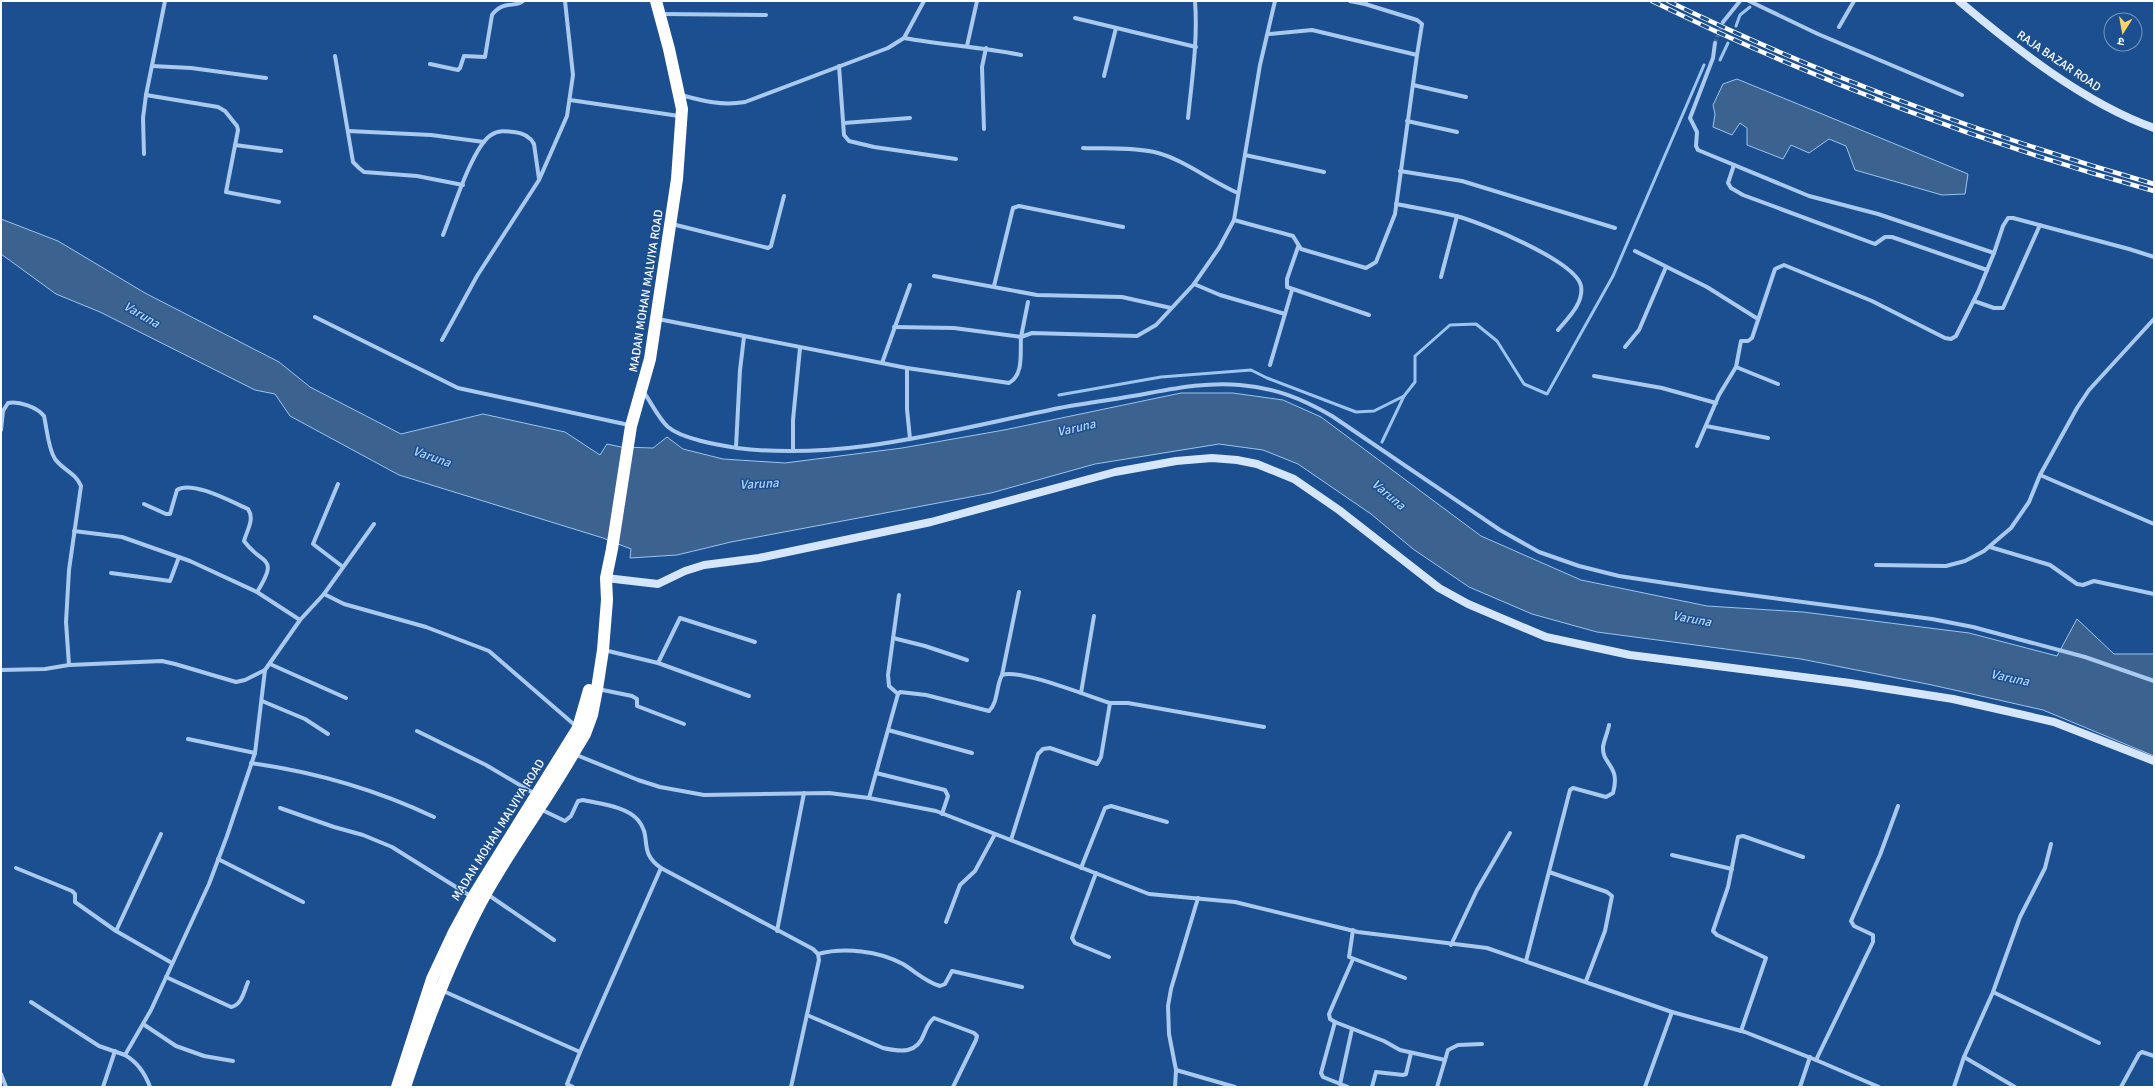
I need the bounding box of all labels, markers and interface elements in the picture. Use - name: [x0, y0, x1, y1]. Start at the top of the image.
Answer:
- north arrow: [2103, 12, 2143, 52]
- street label: RAJA BAZAR ROAD: [2014, 28, 2104, 95]
- text: उ: [2116, 34, 2126, 48]
- street label: MADAN MOHAN MALVIYA ROAD: [626, 208, 667, 373]
- water label: Varuna: [121, 298, 163, 332]
- water label: Varuna: [1055, 416, 1097, 440]
- water label: Varuna: [411, 443, 453, 471]
- water label: Varuna: [739, 475, 779, 493]
- water label: Varuna: [1368, 476, 1409, 514]
- water label: Varuna: [1671, 608, 1713, 630]
- water label: Varuna: [1989, 666, 2031, 690]
- street label: MADAN MOHAN MALVIYA ROAD: [448, 756, 548, 904]

